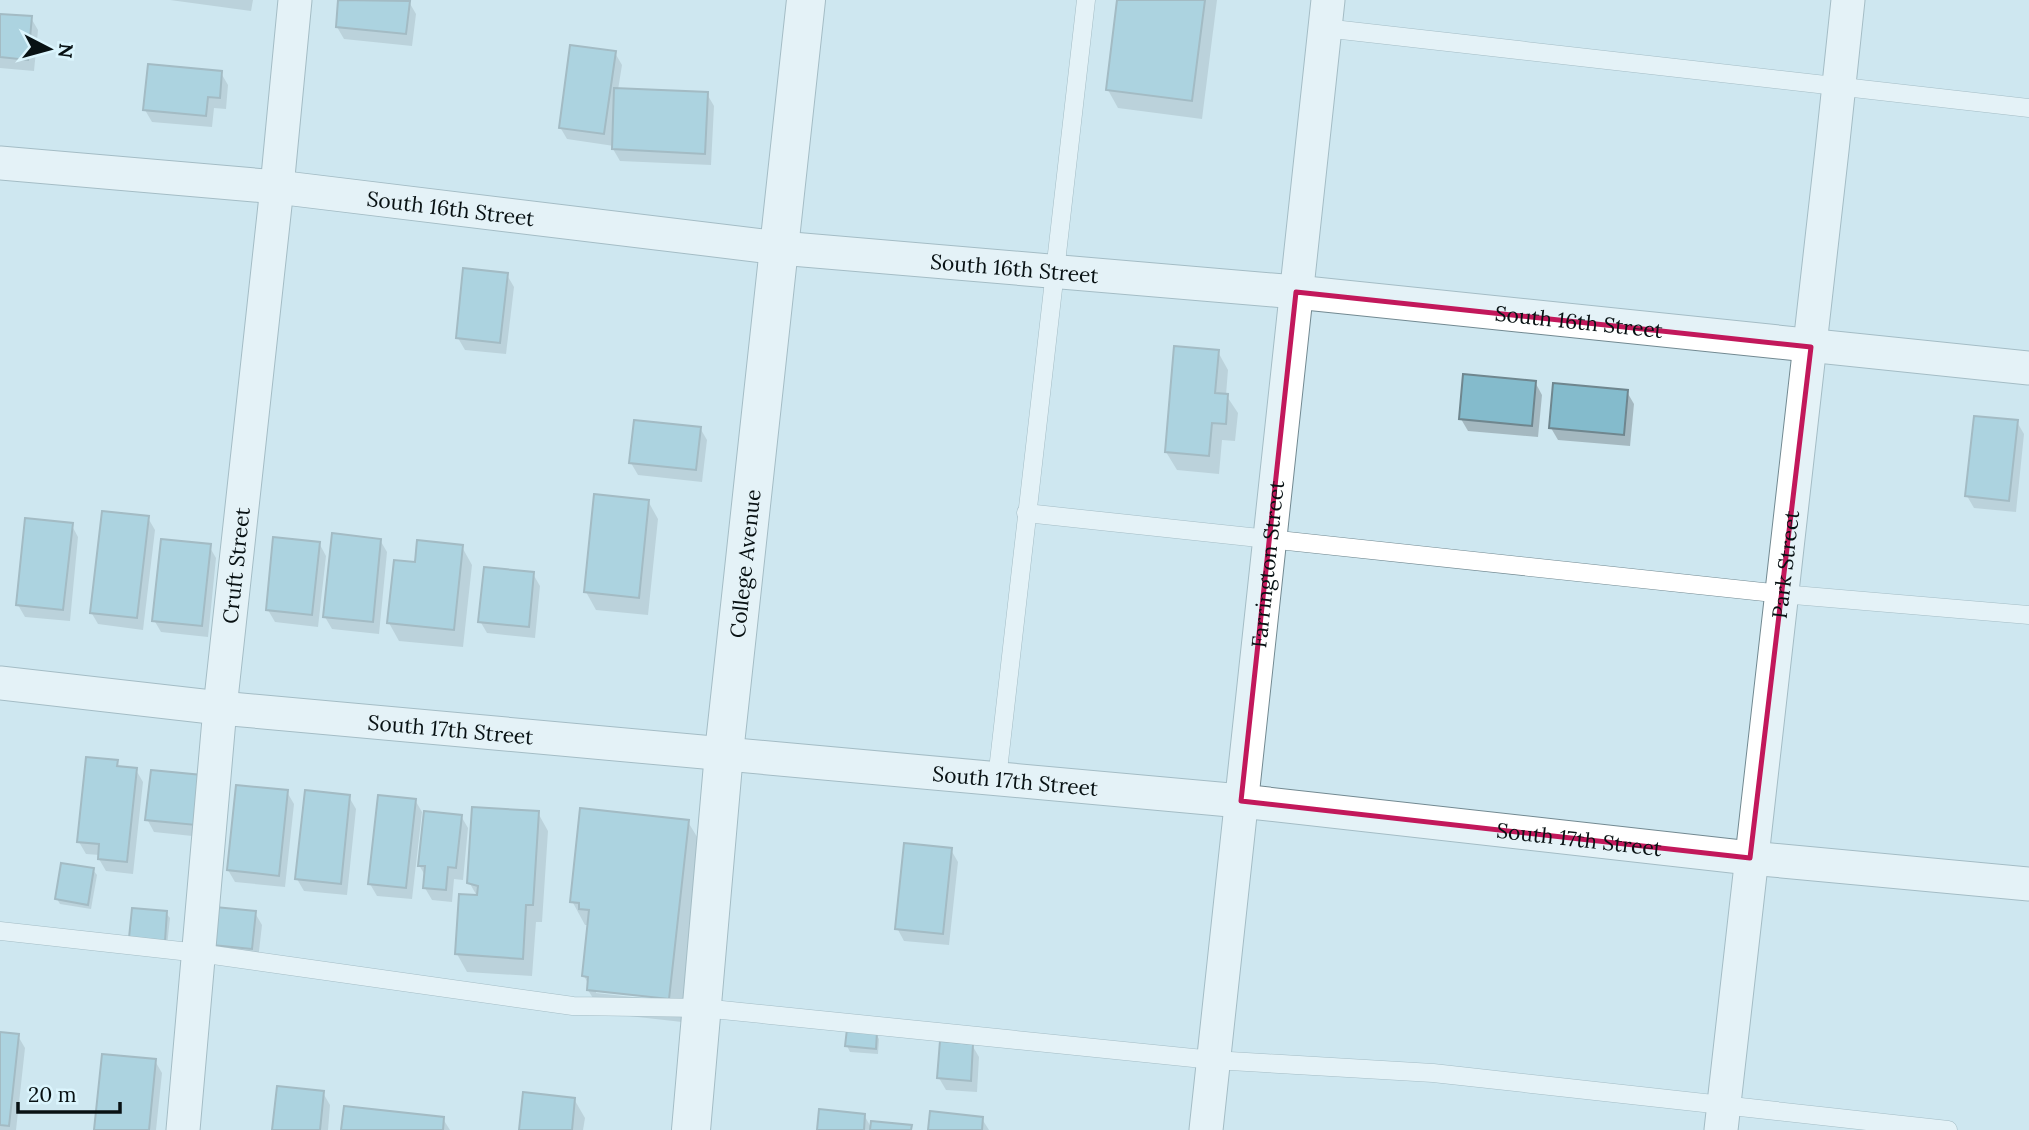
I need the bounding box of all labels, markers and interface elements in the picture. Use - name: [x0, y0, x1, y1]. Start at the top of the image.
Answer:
- north arrow: [14, 14, 84, 84]
- text: N: [53, 42, 79, 60]
- street label: South 16th Street: [365, 185, 537, 232]
- street label: South 16th Street: [929, 247, 1100, 289]
- street label: South 16th Street: [1494, 299, 1665, 344]
- street label: Farrington Street: [1245, 478, 1290, 649]
- street label: College Avenue: [723, 488, 766, 639]
- street label: Cruft Street: [216, 505, 255, 625]
- street label: Park Street: [1765, 508, 1805, 620]
- street label: South 17th Street: [367, 708, 535, 750]
- street label: South 17th Street: [931, 759, 1100, 802]
- street label: South 17th Street: [1495, 816, 1664, 862]
- scale bar: [18, 1070, 119, 1114]
- text: 20 m: [28, 1081, 77, 1108]

